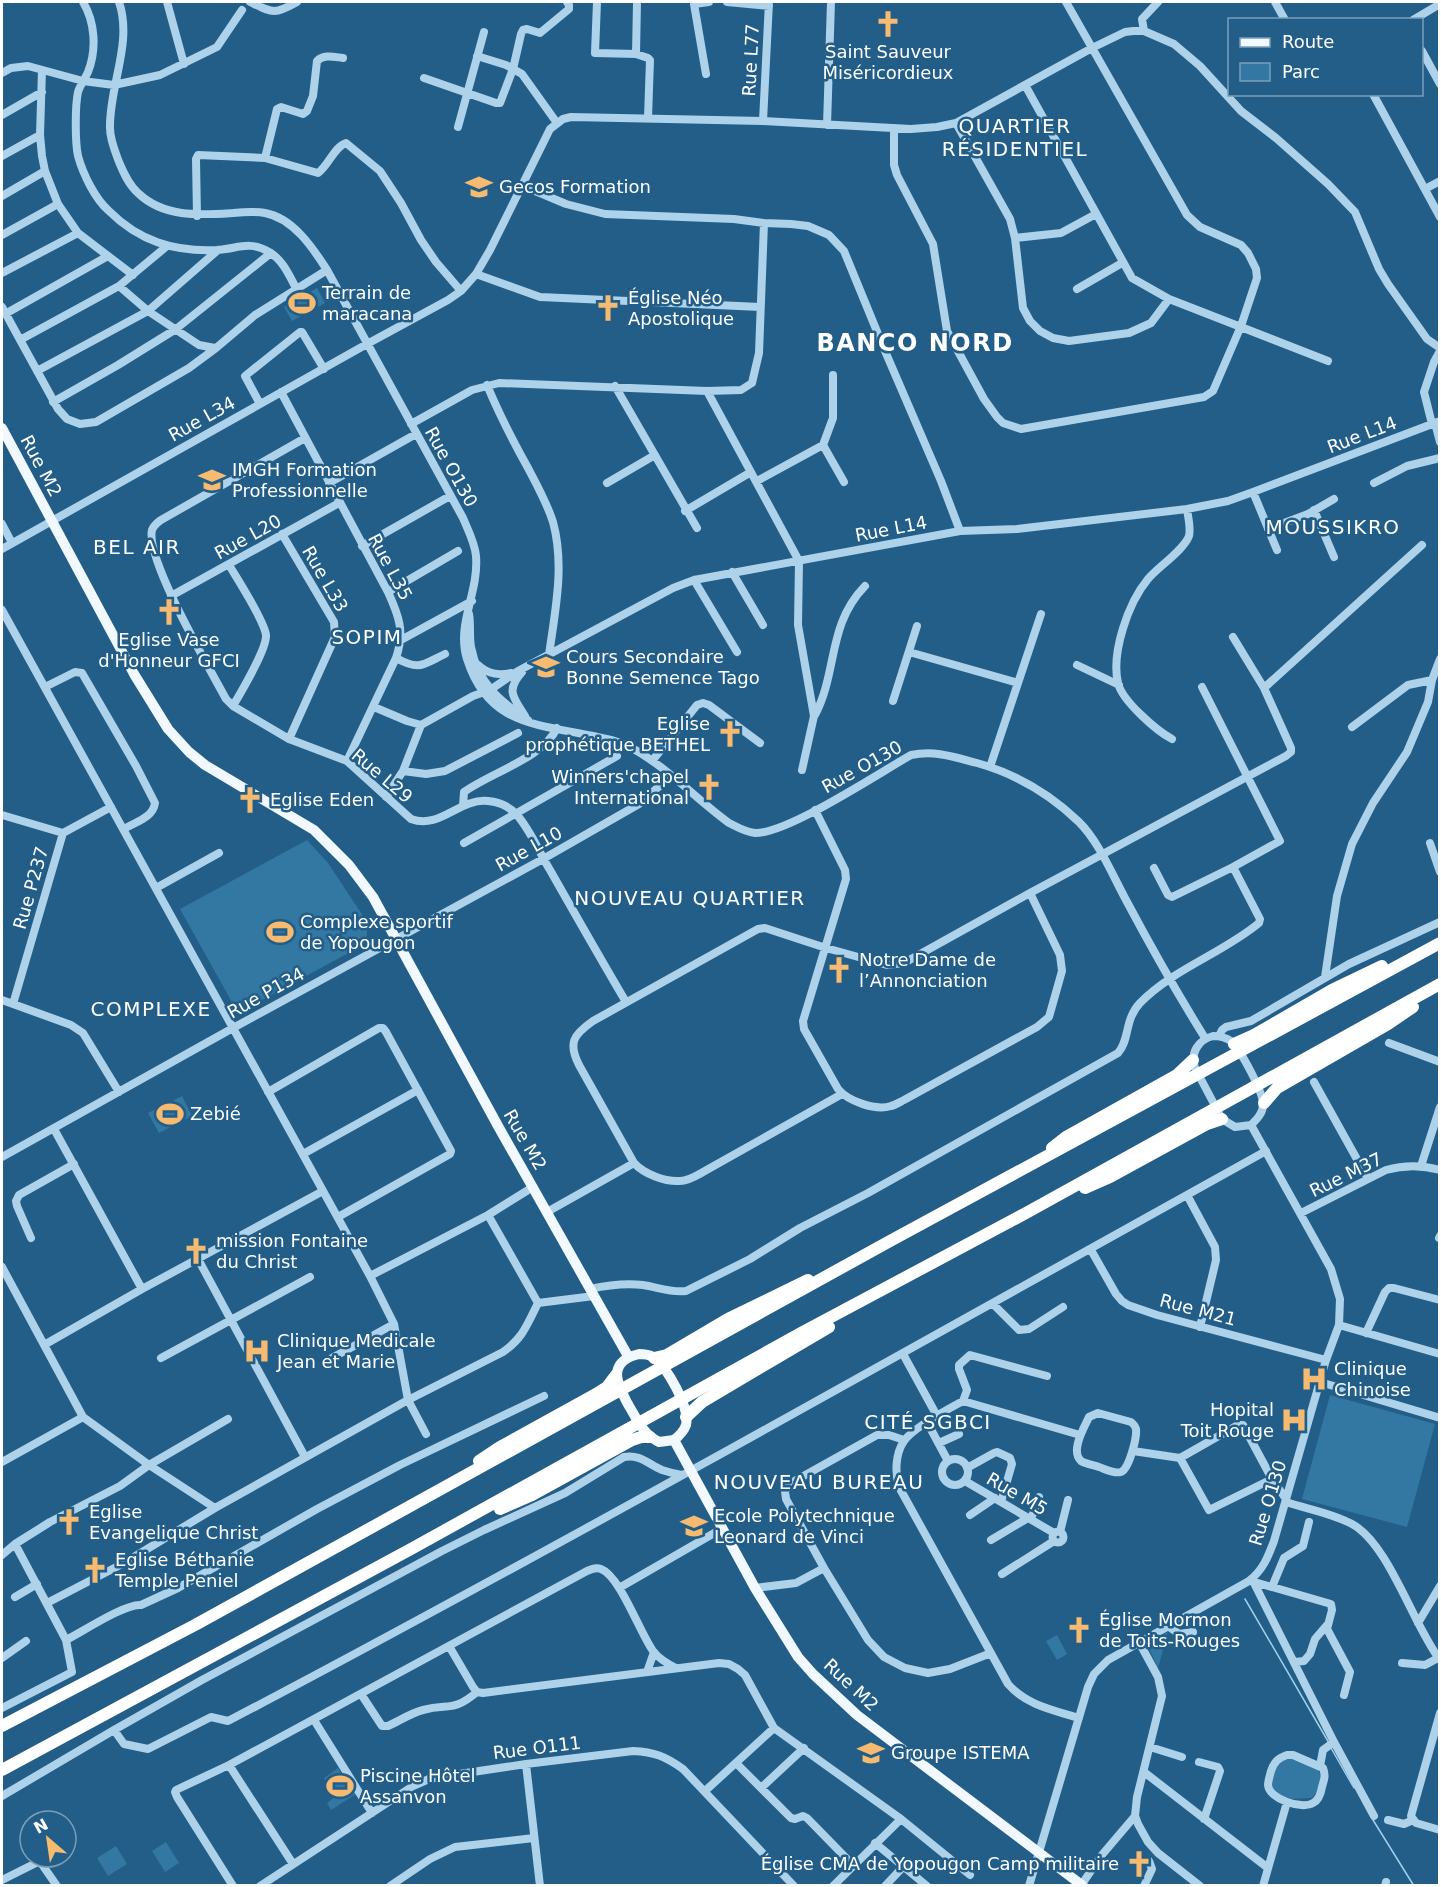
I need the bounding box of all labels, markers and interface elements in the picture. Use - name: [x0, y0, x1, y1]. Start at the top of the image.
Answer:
- church icon: Saint Sauveur Miséricordieux: [873, 9, 903, 39]
- legend: [1228, 18, 1423, 96]
- street label: Rue L77: [738, 23, 763, 97]
- text: Route: [1282, 31, 1334, 52]
- place label: Saint Sauveur Miséricordieux: [823, 41, 954, 83]
- text: Parc: [1282, 61, 1320, 82]
- district label: QUARTIER RÉSIDENTIEL: [942, 114, 1088, 161]
- school or university icon: Gecos Formation: [464, 172, 494, 202]
- place label: Gecos Formation: [499, 176, 651, 197]
- place label: Terrain de maracana: [321, 282, 412, 324]
- place label: Église Néo Apostolique: [628, 287, 734, 329]
- sports icon: Terrain de maracana: [287, 288, 317, 318]
- church icon: Église Néo Apostolique: [593, 293, 623, 323]
- district label: BANCO NORD: [816, 329, 1014, 357]
- street label: Rue L34: [165, 392, 239, 445]
- street label: Rue L14: [1324, 412, 1400, 457]
- street label: Rue O130: [421, 423, 482, 511]
- street label: Rue M2: [16, 431, 66, 500]
- place label: IMGH Formation Professionnelle: [232, 459, 377, 501]
- school or university icon: IMGH Formation Professionnelle: [197, 465, 227, 495]
- street label: Rue L20: [211, 510, 285, 563]
- street label: Rue L14: [853, 511, 929, 546]
- district label: MOUSSIKRO: [1265, 515, 1401, 539]
- street label: Rue L35: [364, 530, 417, 604]
- district label: BEL AIR: [93, 535, 181, 559]
- street label: Rue L33: [298, 542, 353, 616]
- church icon: Eglise Vase d'Honneur GFCI: [154, 597, 184, 627]
- district label: SOPIM: [331, 625, 403, 649]
- place label: Eglise Vase d'Honneur GFCI: [98, 629, 240, 671]
- place label: Cours Secondaire Bonne Semence Tago: [566, 646, 760, 688]
- school or university icon: Cours Secondaire Bonne Semence Tago: [531, 652, 561, 682]
- place label: Eglise prophétique BETHEL: [525, 713, 710, 755]
- church icon: Eglise prophétique BETHEL: [715, 719, 745, 749]
- street label: Rue O130: [818, 736, 906, 797]
- street label: Rue L29: [348, 744, 417, 807]
- place label: Winners'chapel International: [551, 766, 689, 808]
- church icon: Winners'chapel International: [694, 772, 724, 802]
- church icon: Eglise Eden: [235, 785, 265, 815]
- place label: Eglise Eden: [270, 789, 374, 810]
- street label: Rue L10: [492, 822, 566, 875]
- street label: Rue P237: [9, 844, 52, 932]
- district label: NOUVEAU QUARTIER: [574, 886, 806, 910]
- place label: Complexe sportif de Yopougon: [300, 911, 453, 953]
- sports icon: Complexe sportif de Yopougon: [265, 917, 295, 947]
- place label: Notre Dame de l’Annonciation: [859, 949, 996, 991]
- church icon: Notre Dame de l’Annonciation: [824, 955, 854, 985]
- street label: Rue P134: [223, 963, 308, 1022]
- district label: COMPLEXE: [90, 997, 212, 1021]
- sports icon: Zebié: [155, 1099, 185, 1129]
- place label: Zebié: [190, 1103, 241, 1124]
- street label: Rue M2: [500, 1106, 551, 1174]
- street label: Rue M37: [1306, 1148, 1386, 1201]
- place label: mission Fontaine du Christ: [216, 1230, 368, 1272]
- church icon: mission Fontaine du Christ: [181, 1236, 211, 1266]
- street label: Rue M21: [1158, 1289, 1239, 1330]
- place label: Clinique Medicale Jean et Marie: [276, 1330, 436, 1372]
- hospital icon: Clinique Medicale Jean et Marie: [242, 1336, 272, 1366]
- place label: Clinique Chinoise: [1334, 1358, 1411, 1400]
- hospital icon: Clinique Chinoise: [1299, 1364, 1329, 1394]
- place label: Hopital Toit Rouge: [1180, 1399, 1274, 1441]
- hospital icon: Hopital Toit Rouge: [1279, 1405, 1309, 1435]
- district label: CITÉ SGBCI: [864, 1410, 992, 1434]
- street label: Rue O130: [1245, 1457, 1290, 1548]
- street label: Rue M5: [983, 1468, 1051, 1519]
- district label: NOUVEAU BUREAU: [714, 1470, 924, 1494]
- place label: Eglise Evangelique Christ: [89, 1501, 258, 1543]
- place label: Ecole Polytechnique Leonard de Vinci: [714, 1505, 895, 1547]
- church icon: Eglise Evangelique Christ: [54, 1507, 84, 1537]
- school or university icon: Ecole Polytechnique Leonard de Vinci: [679, 1511, 709, 1541]
- place label: Eglise Béthanie Temple Peniel: [114, 1549, 254, 1591]
- church icon: Eglise Béthanie Temple Peniel: [80, 1555, 110, 1585]
- place label: Église Mormon de Toits-Rouges: [1099, 1609, 1240, 1651]
- church icon: Église Mormon de Toits-Rouges: [1064, 1615, 1094, 1645]
- street label: Rue M2: [820, 1654, 883, 1715]
- street label: Rue O111: [492, 1732, 582, 1763]
- school or university icon: Groupe ISTEMA: [856, 1738, 886, 1768]
- place label: Groupe ISTEMA: [891, 1742, 1030, 1763]
- place label: Piscine Hôtel Assanvon: [360, 1765, 476, 1807]
- sports icon: Piscine Hôtel Assanvon: [325, 1771, 355, 1801]
- north arrow: [18, 1809, 78, 1869]
- text: N: [31, 1815, 51, 1838]
- church icon: Église CMA de Yopougon Camp militaire: [1124, 1849, 1154, 1879]
- place label: Église CMA de Yopougon Camp militaire: [761, 1853, 1119, 1874]

